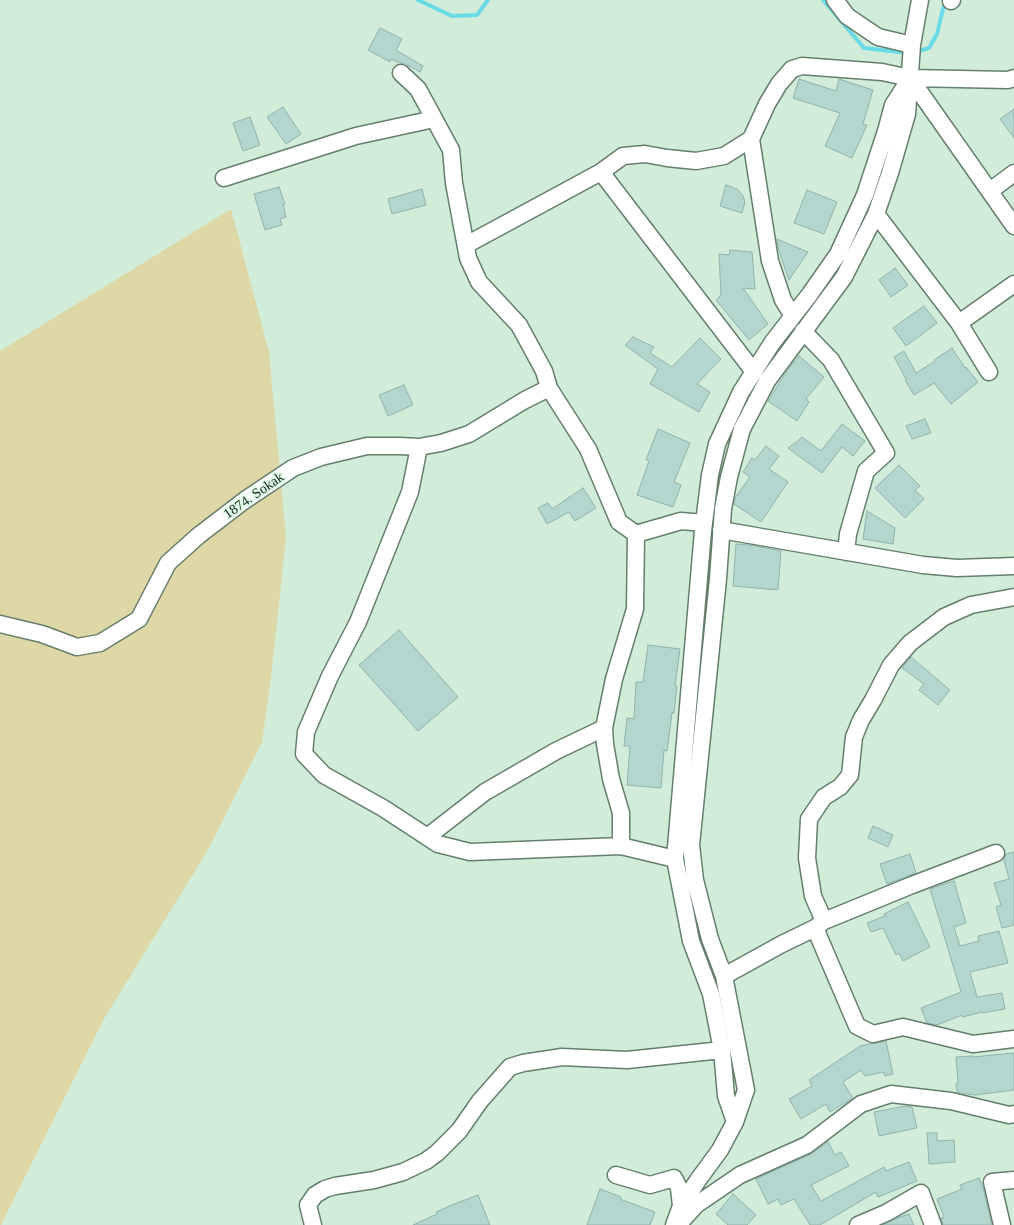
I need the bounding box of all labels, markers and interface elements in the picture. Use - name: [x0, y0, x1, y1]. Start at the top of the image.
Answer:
- street label: 1874. Sokak: [221, 469, 287, 523]

